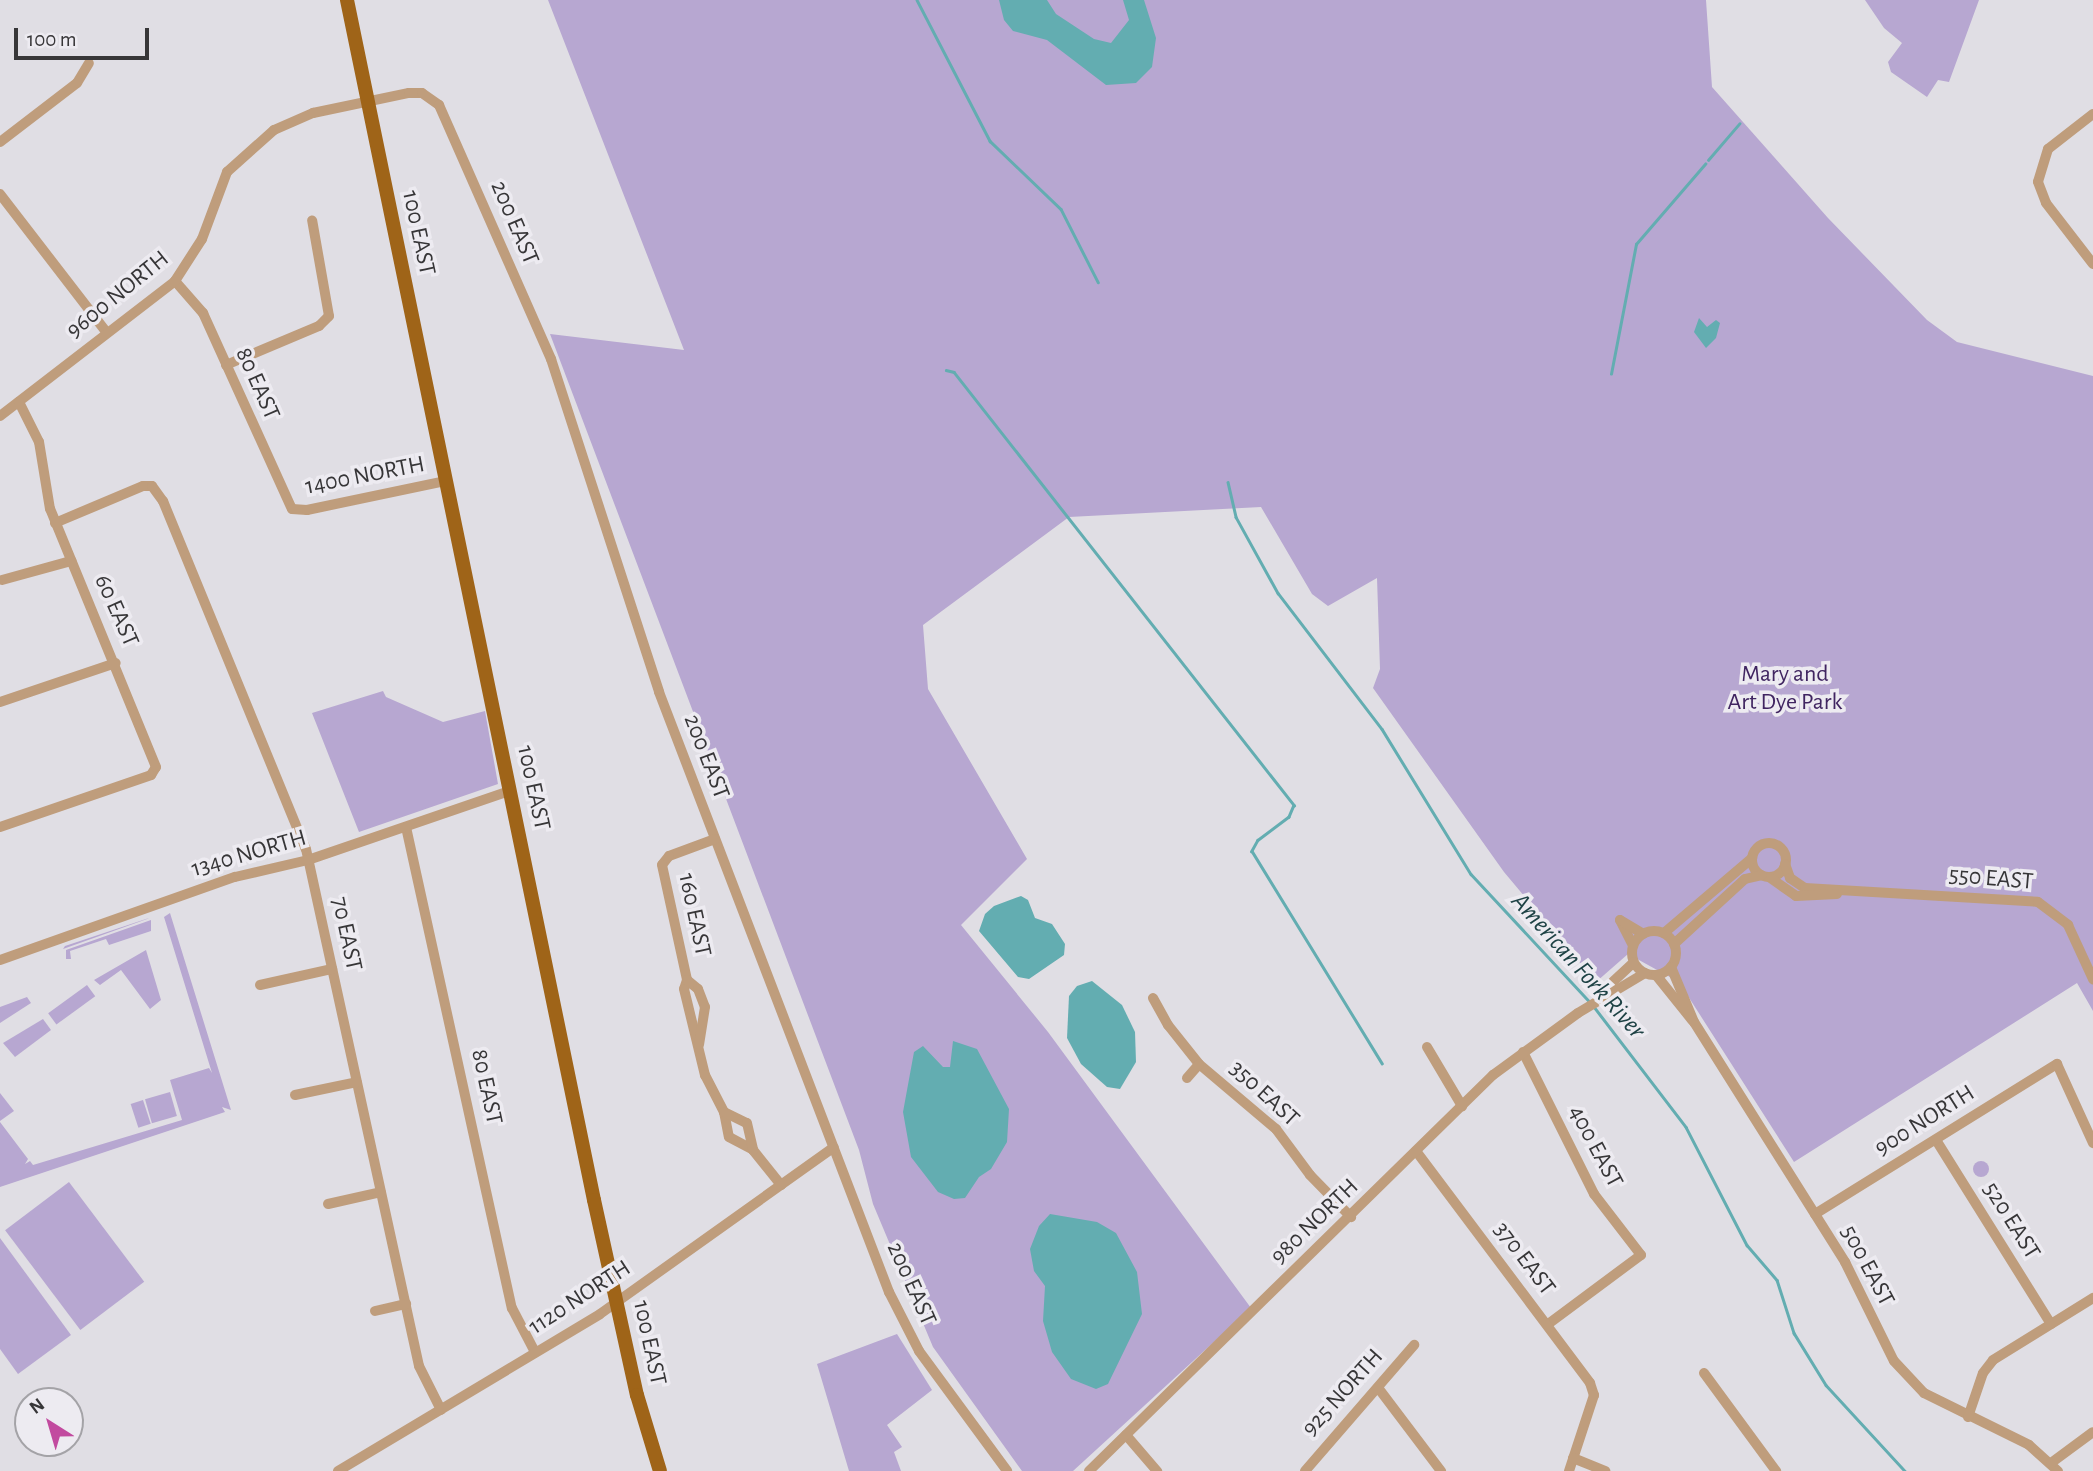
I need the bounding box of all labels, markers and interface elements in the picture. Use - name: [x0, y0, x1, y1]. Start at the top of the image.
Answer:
- scale bar: [18, 14, 152, 58]
- text: 100 m: [27, 29, 77, 50]
- street label: 200 EAST: [483, 177, 545, 269]
- street label: 100 EAST: [395, 188, 441, 278]
- street label: 9600 NORTH: [61, 245, 175, 345]
- street label: 80 EAST: [228, 343, 286, 425]
- street label: 1400 NORTH: [303, 450, 427, 502]
- street label: 60 EAST: [87, 570, 145, 652]
- park label: Mary and Art Dye Park: [1728, 661, 1842, 717]
- street label: 200 EAST: [677, 711, 735, 803]
- street label: 100 EAST: [510, 743, 556, 833]
- street label: 1340 NORTH: [188, 824, 310, 884]
- street label: 550 EAST: [1947, 861, 2035, 897]
- street label: 160 EAST: [671, 871, 717, 959]
- water label: American Fork River: [1504, 887, 1652, 1045]
- street label: 70 EAST: [324, 894, 368, 974]
- street label: 80 EAST: [464, 1047, 508, 1127]
- street label: 350 EAST: [1223, 1055, 1305, 1133]
- street label: 900 NORTH: [1870, 1079, 1980, 1163]
- street label: 400 EAST: [1561, 1101, 1629, 1193]
- street label: 980 NORTH: [1265, 1173, 1365, 1271]
- street label: 520 EAST: [1976, 1177, 2046, 1265]
- street label: 370 EAST: [1487, 1217, 1561, 1301]
- street label: 500 EAST: [1834, 1221, 1900, 1311]
- street label: 200 EAST: [880, 1238, 942, 1330]
- street label: 1120 NORTH: [524, 1254, 636, 1342]
- street label: 100 EAST: [626, 1298, 672, 1388]
- street label: 925 NORTH: [1296, 1343, 1390, 1443]
- north arrow: [14, 1387, 84, 1457]
- text: N: [26, 1395, 48, 1418]

